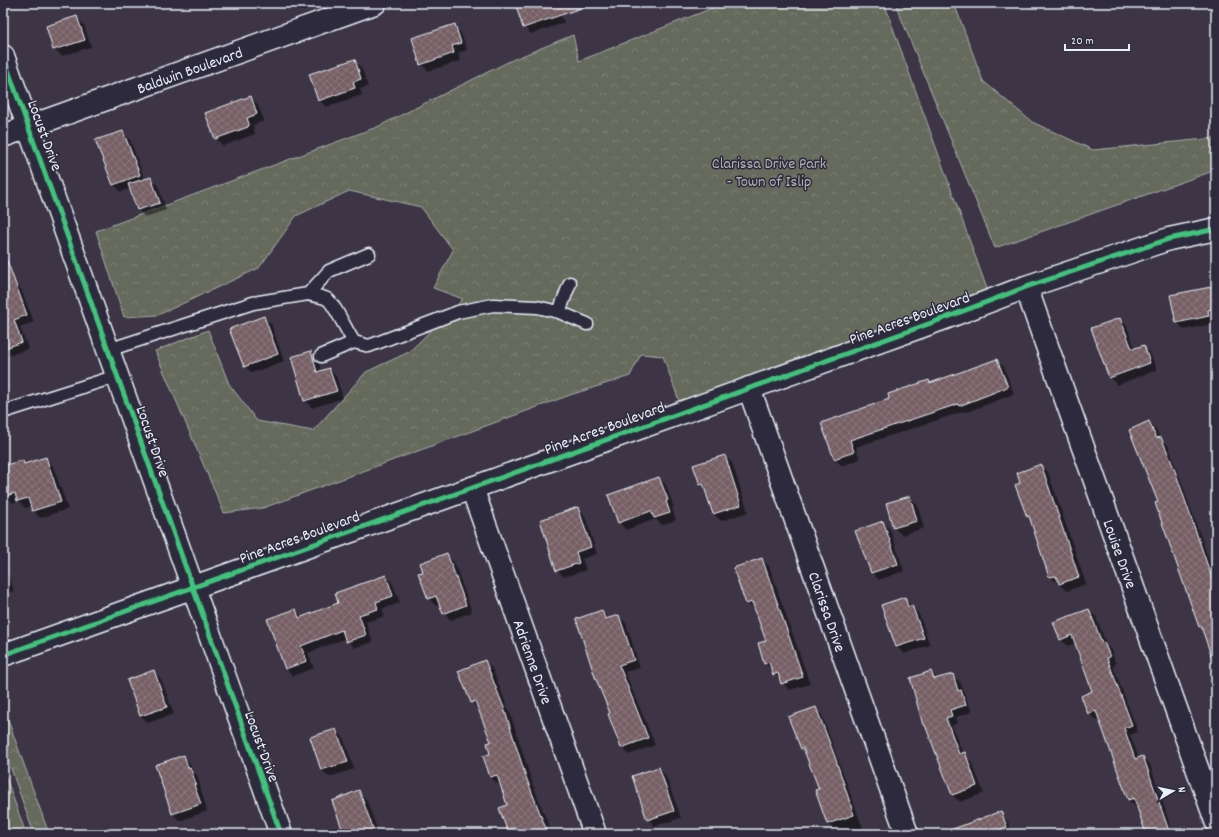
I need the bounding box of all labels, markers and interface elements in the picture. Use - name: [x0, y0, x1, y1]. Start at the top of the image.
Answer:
- scale bar: [1065, 26, 1129, 52]
- text: 20 m: [1071, 33, 1094, 50]
- street label: Baldwin Boulevard: [134, 42, 246, 101]
- street label: Locust Drive: [20, 97, 67, 175]
- park label: Clarissa Drive Park - Town of Islip: [712, 153, 826, 194]
- street label: Pine Acres Boulevard: [846, 287, 973, 352]
- street label: Pine Acres Boulevard: [541, 397, 668, 462]
- street label: Locust Drive: [129, 403, 175, 481]
- street label: Pine Acres Boulevard: [236, 506, 363, 571]
- street label: Louise Drive: [1096, 517, 1141, 592]
- street label: Clarissa Drive: [801, 569, 851, 656]
- street label: Adrienne Drive: [506, 617, 557, 708]
- street label: Locust Drive: [237, 708, 284, 786]
- north arrow: [1153, 771, 1193, 811]
- text: N: [1173, 786, 1189, 794]

